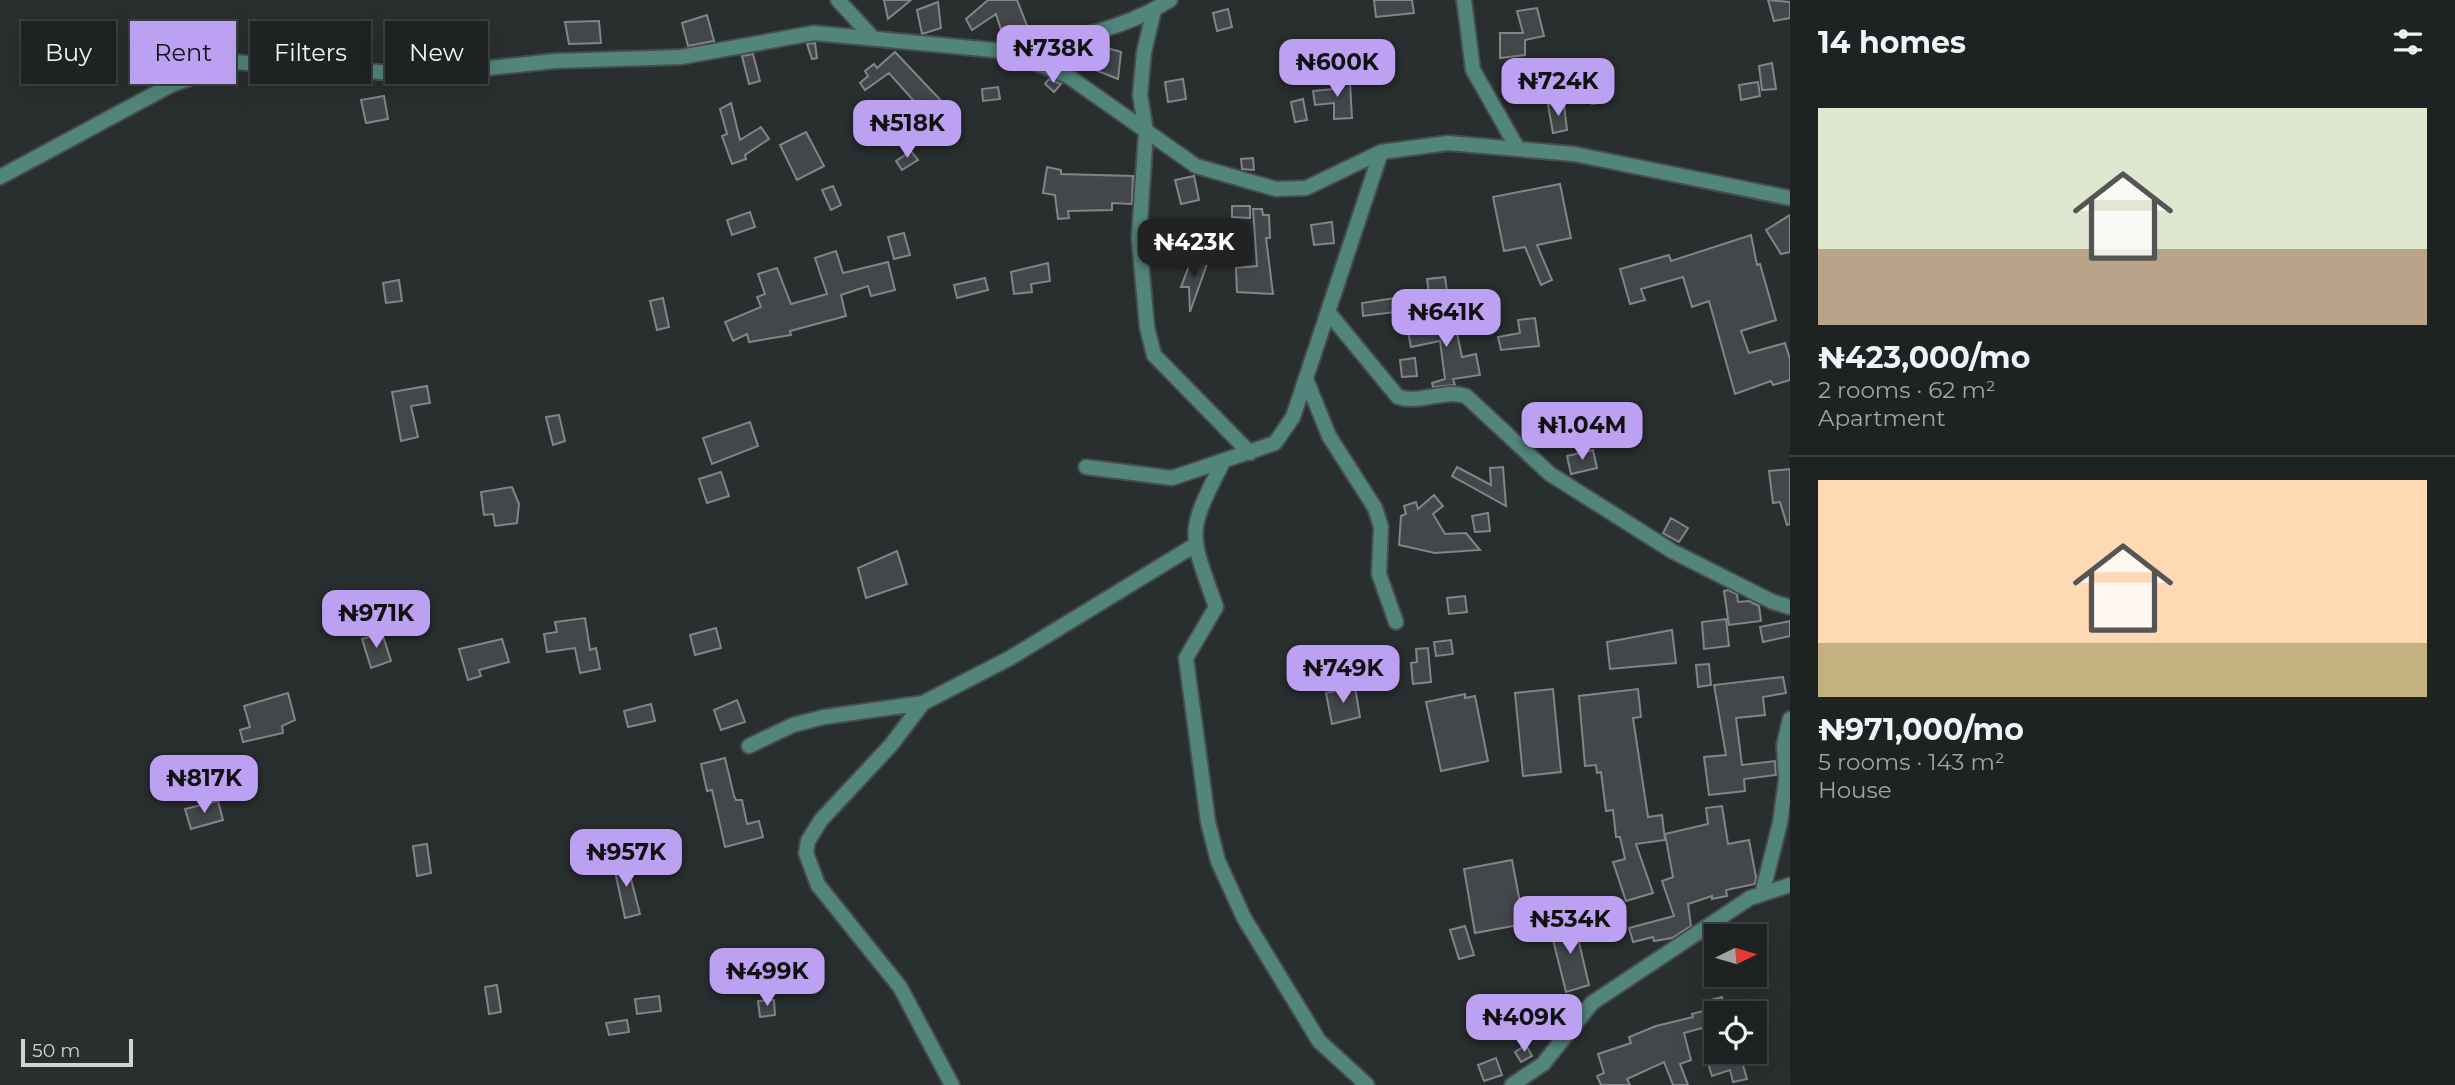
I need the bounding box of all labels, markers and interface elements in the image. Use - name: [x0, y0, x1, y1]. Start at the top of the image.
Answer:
- chip: Buy: [21, 21, 116, 84]
- chip: Rent: [130, 21, 236, 84]
- chip: Filters: [250, 21, 371, 84]
- chip: New: [385, 21, 488, 84]
- icon: filters: [2389, 23, 2427, 61]
- text: 14 homes: [1818, 24, 1966, 61]
- pin: ₦738K: [1004, 25, 1102, 85]
- text: ₦738K: [1013, 34, 1093, 62]
- pin: ₦600K: [1288, 40, 1386, 99]
- text: ₦600K: [1295, 48, 1379, 76]
- pin: ₦724K: [1509, 58, 1607, 118]
- text: ₦724K: [1517, 67, 1599, 95]
- pin: ₦518K: [858, 100, 956, 160]
- text: ₦518K: [869, 109, 945, 137]
- icon: home: [2060, 153, 2186, 279]
- pin: ₦423K: [1145, 219, 1243, 279]
- text: ₦423K: [1154, 228, 1234, 256]
- pin: ₦641K: [1397, 290, 1495, 349]
- text: ₦641K: [1408, 298, 1484, 326]
- text: ₦423,000/mo: [1818, 339, 2030, 376]
- text: 2 rooms · 62 m²: [1818, 376, 1996, 404]
- pin: ₦1.04M: [1525, 402, 1639, 462]
- text: Apartment: [1818, 404, 1946, 432]
- text: ₦1.04M: [1538, 411, 1626, 439]
- icon: home: [2060, 525, 2186, 651]
- pin: ₦971K: [327, 590, 425, 650]
- text: ₦971K: [338, 599, 414, 627]
- pin: ₦749K: [1294, 646, 1392, 705]
- text: ₦749K: [1303, 654, 1383, 682]
- text: ₦971,000/mo: [1818, 711, 2024, 748]
- text: 5 rooms · 143 m²: [1818, 748, 2005, 776]
- pin: ₦817K: [155, 756, 253, 815]
- text: ₦817K: [166, 764, 242, 792]
- text: House: [1818, 776, 1892, 804]
- pin: ₦957K: [577, 830, 675, 889]
- text: ₦957K: [586, 838, 666, 866]
- pin: ₦534K: [1521, 897, 1619, 956]
- text: ₦534K: [1530, 905, 1610, 933]
- north arrow: [1704, 924, 1768, 987]
- map controls: [1704, 924, 1767, 1064]
- pin: ₦499K: [718, 948, 816, 1008]
- text: ₦499K: [726, 957, 808, 985]
- pin: ₦409K: [1475, 995, 1573, 1054]
- button: locate: [1704, 1001, 1767, 1064]
- text: ₦409K: [1482, 1003, 1566, 1031]
- scale bar: [21, 1036, 133, 1068]
- text: 50 m: [32, 1039, 80, 1062]

